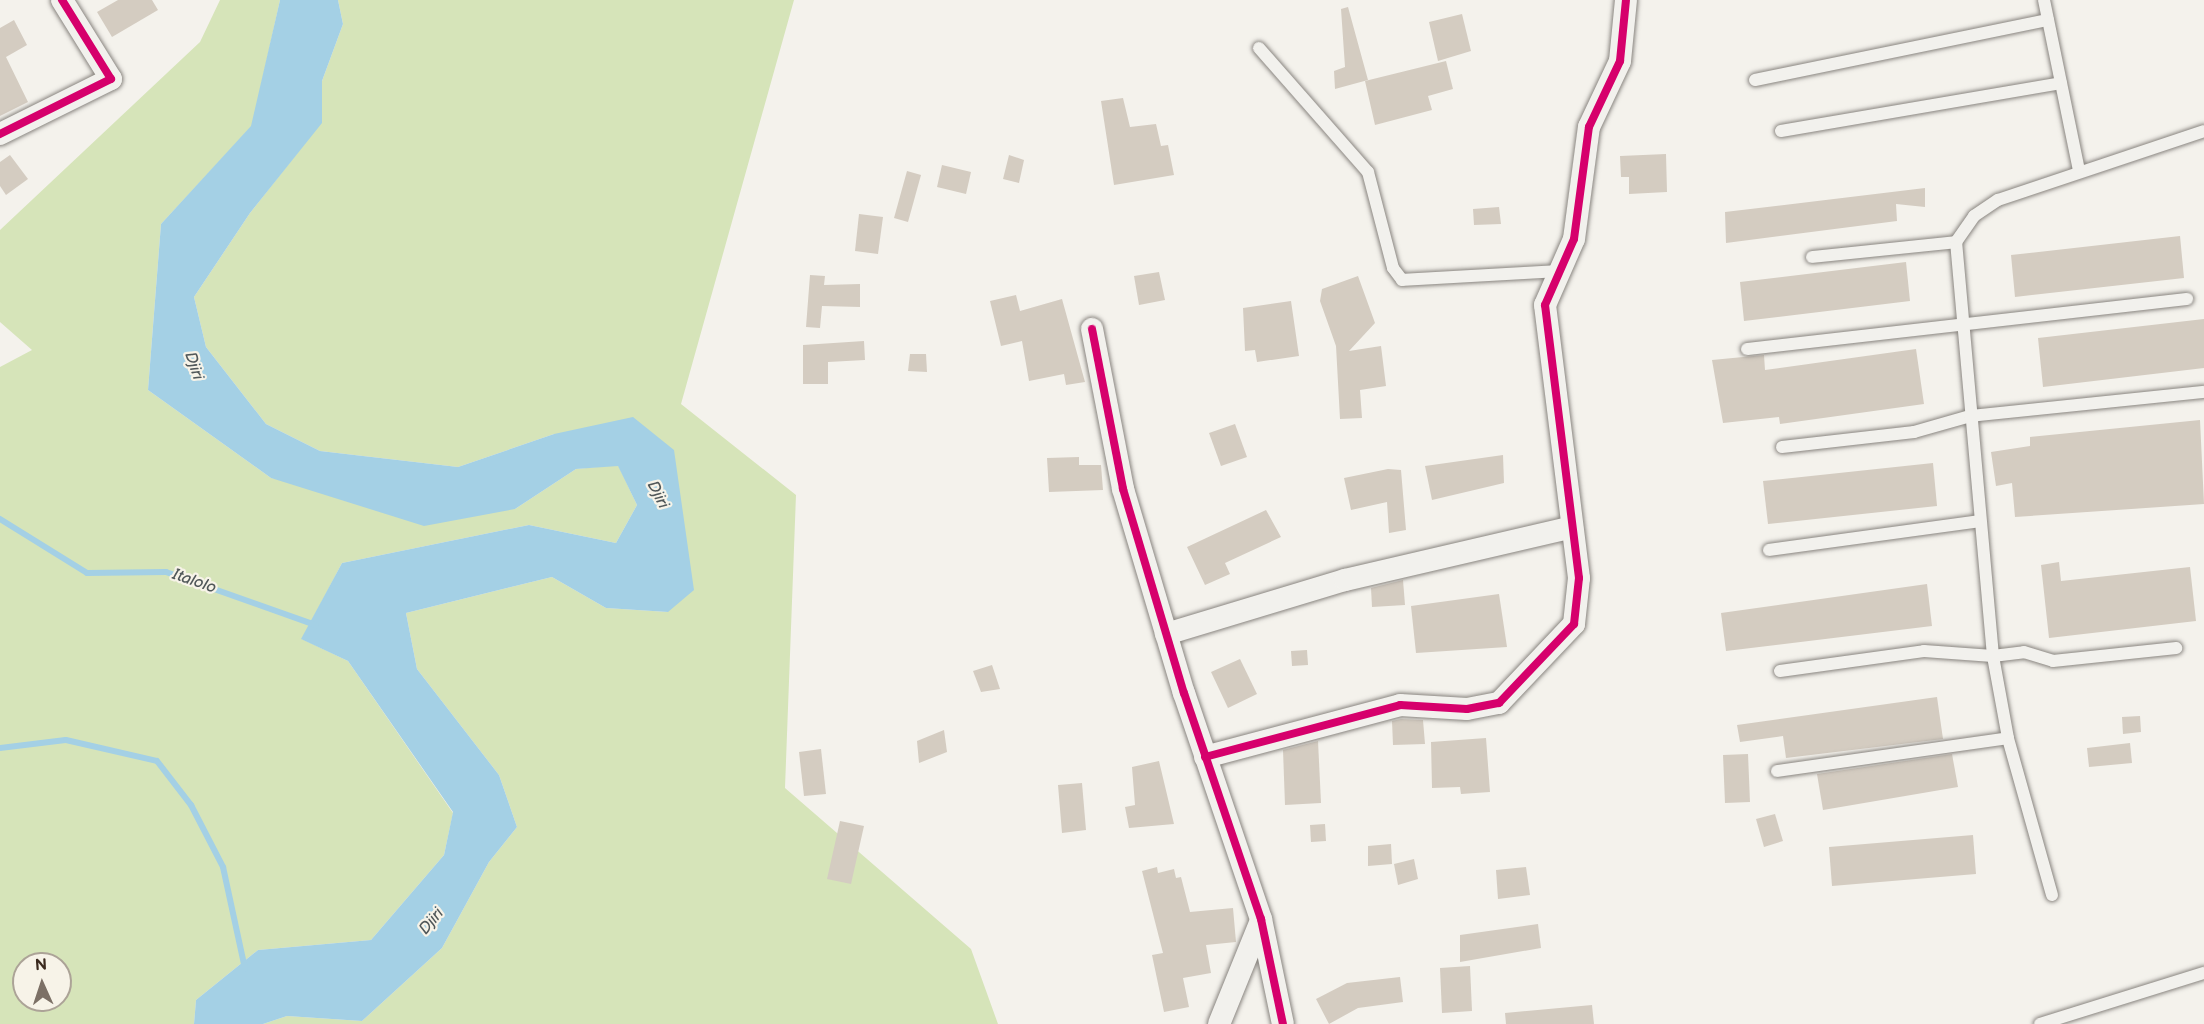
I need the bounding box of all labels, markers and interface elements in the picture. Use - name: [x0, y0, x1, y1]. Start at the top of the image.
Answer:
- water label: Djiri: [179, 350, 207, 382]
- water label: Djiri: [642, 478, 672, 512]
- water label: Italolo: [170, 566, 218, 598]
- water label: Djiri: [416, 905, 448, 939]
- north arrow: [12, 952, 72, 1012]
- text: N: [35, 956, 48, 975]

